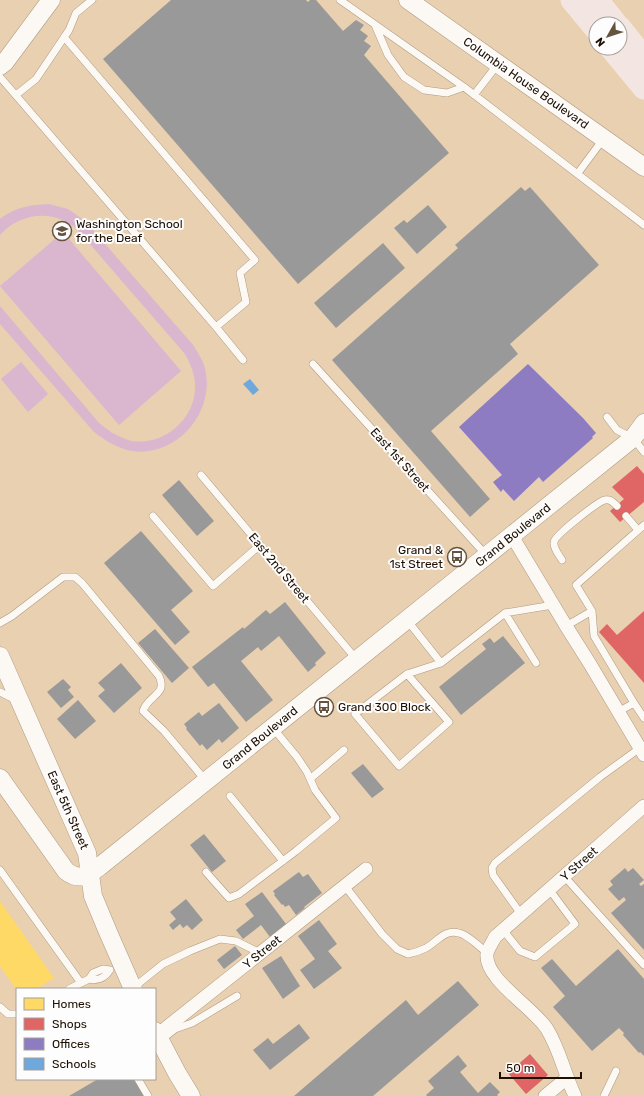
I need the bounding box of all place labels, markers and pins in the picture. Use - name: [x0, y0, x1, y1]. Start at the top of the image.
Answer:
- place label: Washington School for the Deaf: [76, 217, 183, 245]
- school or university icon: Washington School for the Deaf: [51, 220, 73, 242]
- place label: Grand & 1st Street: [389, 543, 444, 571]
- bus stop icon: Grand & 1st Street: [446, 546, 468, 568]
- bus stop icon: Grand 300 Block: [313, 696, 335, 718]
- place label: Grand 300 Block: [338, 700, 431, 714]

